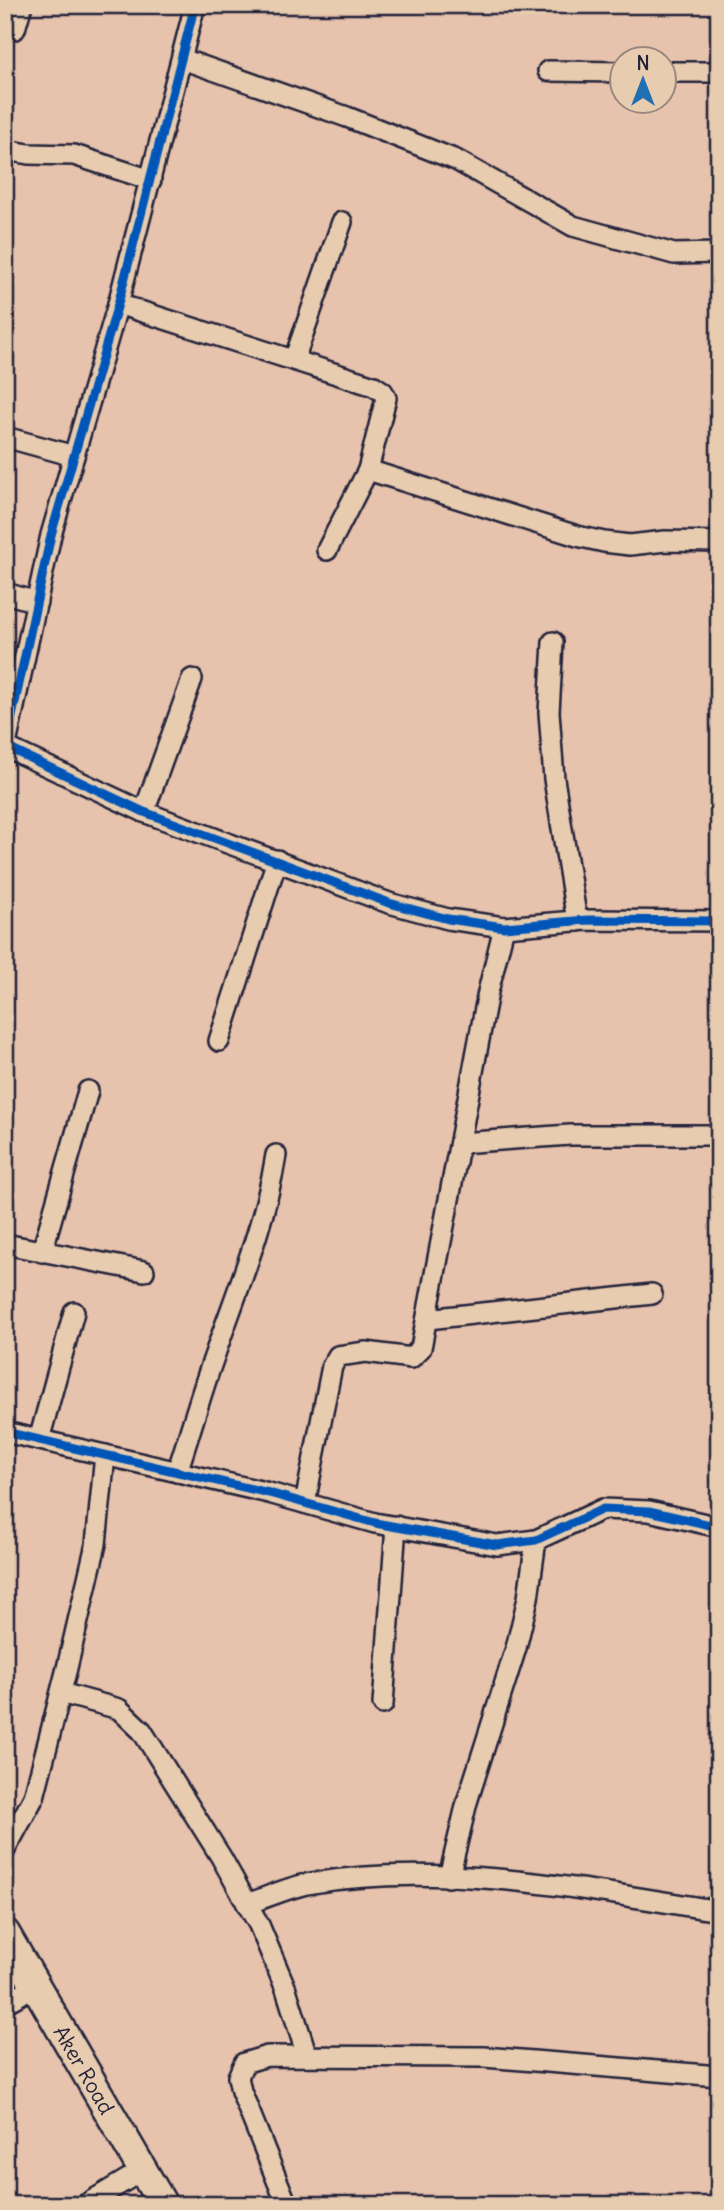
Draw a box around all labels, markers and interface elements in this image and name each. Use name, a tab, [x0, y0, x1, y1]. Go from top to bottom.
north arrow	[608, 46, 678, 116]
text: N	[636, 51, 650, 75]
street label: Aker Road	[48, 2020, 121, 2119]

